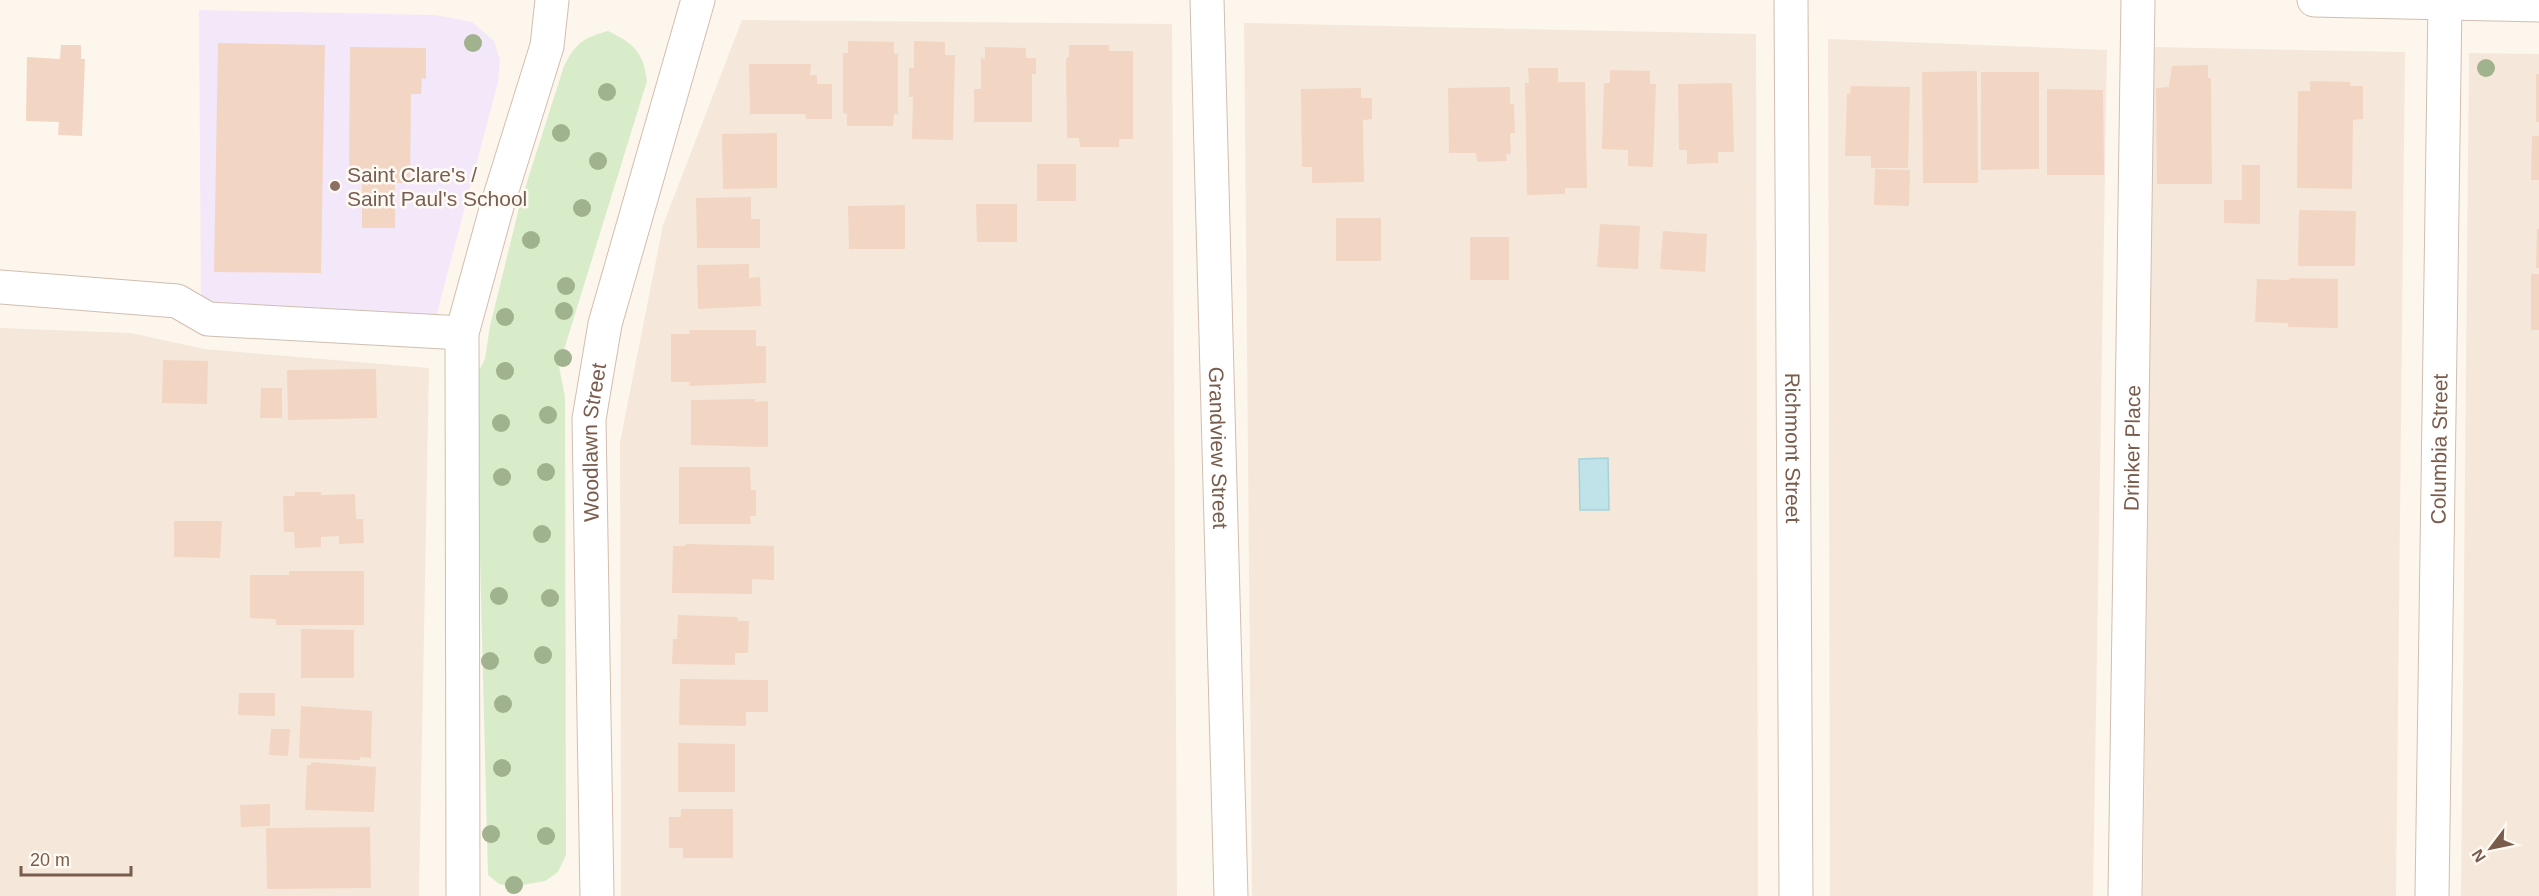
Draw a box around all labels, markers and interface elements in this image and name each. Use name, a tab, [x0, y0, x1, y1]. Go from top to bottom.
place label: Saint Clare's / Saint Paul's School	[347, 163, 527, 210]
marker: Saint Clare's / Saint Paul's School	[328, 179, 342, 193]
street label: Woodlawn Street	[577, 361, 610, 522]
street label: Grandview Street	[1205, 366, 1233, 529]
street label: Richmont Street	[1782, 373, 1805, 524]
street label: Columbia Street	[2426, 373, 2451, 525]
street label: Drinker Place	[2119, 385, 2144, 511]
north arrow	[2461, 818, 2521, 878]
scale bar	[21, 839, 130, 877]
text: N	[2468, 846, 2489, 865]
text: 20 m	[30, 850, 70, 870]

